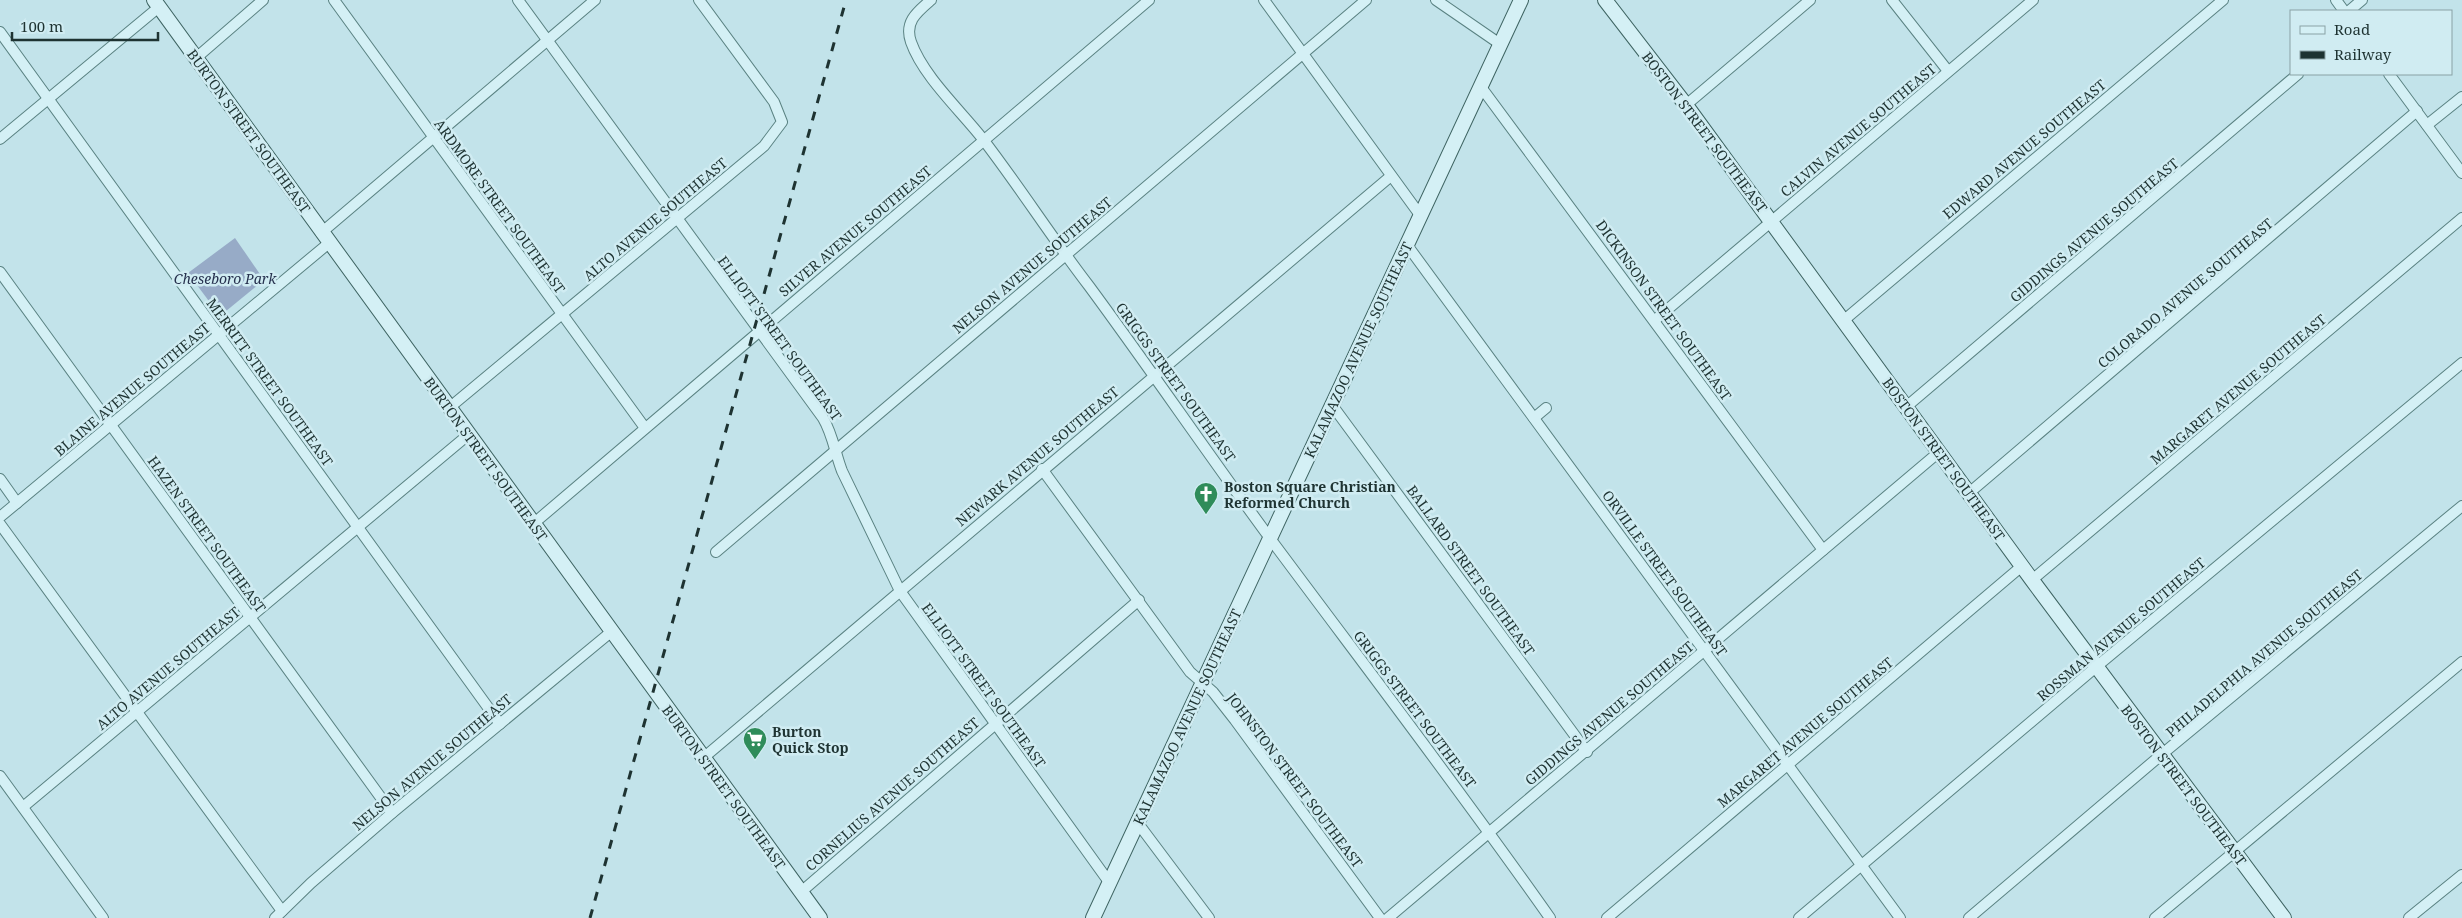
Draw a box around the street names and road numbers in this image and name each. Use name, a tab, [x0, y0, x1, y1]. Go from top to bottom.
street label: BURTON STREET SOUTHEAST	[183, 45, 315, 217]
street label: BOSTON STREET SOUTHEAST	[1638, 48, 1772, 217]
street label: CALVIN AVENUE SOUTHEAST	[1776, 59, 1940, 201]
street label: EDWARD AVENUE SOUTHEAST	[1938, 75, 2110, 223]
street label: ARDMORE STREET SOUTHEAST	[430, 115, 570, 297]
street label: ALTO AVENUE SOUTHEAST	[579, 153, 731, 285]
street label: GIDDINGS AVENUE SOUTHEAST	[2006, 153, 2183, 306]
street label: SILVER AVENUE SOUTHEAST	[775, 161, 936, 301]
street label: NELSON AVENUE SOUTHEAST	[948, 192, 1116, 337]
street label: COLORADO AVENUE SOUTHEAST	[2093, 214, 2277, 372]
street label: DICKINSON STREET SOUTHEAST	[1592, 216, 1736, 404]
street label: KALAMAZOO AVENUE SOUTHEAST	[1299, 239, 1417, 461]
street label: ELLIOTT STREET SOUTHEAST	[714, 252, 846, 425]
street label: MERRITT STREET SOUTHEAST	[203, 294, 338, 470]
street label: GRIGGS STREET SOUTHEAST	[1112, 299, 1241, 466]
street label: MARGARET AVENUE SOUTHEAST	[2146, 309, 2330, 468]
street label: BLAINE AVENUE SOUTHEAST	[50, 318, 214, 460]
street label: BURTON STREET SOUTHEAST	[420, 373, 552, 545]
street label: BOSTON STREET SOUTHEAST	[1878, 374, 2010, 545]
street label: NEWARK AVENUE SOUTHEAST	[951, 382, 1123, 530]
street label: HAZEN STREET SOUTHEAST	[144, 452, 271, 616]
street label: BALLARD STREET SOUTHEAST	[1403, 481, 1539, 659]
street label: ORVILLE STREET SOUTHEAST	[1598, 486, 1732, 660]
street label: ROSSMAN AVENUE SOUTHEAST	[2033, 553, 2209, 705]
street label: PHILADELPHIA AVENUE SOUTHEAST	[2162, 565, 2367, 741]
street label: ELLIOTT STREET SOUTHEAST	[918, 599, 1050, 772]
street label: ALTO AVENUE SOUTHEAST	[92, 602, 244, 734]
street label: KALAMAZOO AVENUE SOUTHEAST	[1128, 606, 1246, 828]
street label: GRIGGS STREET SOUTHEAST	[1349, 626, 1481, 792]
street label: GIDDINGS AVENUE SOUTHEAST	[1521, 636, 1698, 789]
street label: MARGARET AVENUE SOUTHEAST	[1713, 652, 1897, 811]
street label: JOHNSTON STREET SOUTHEAST	[1222, 688, 1367, 872]
street label: NELSON AVENUE SOUTHEAST	[348, 689, 516, 834]
street label: BURTON STREET SOUTHEAST	[658, 701, 790, 873]
street label: BOSTON STREET SOUTHEAST	[2117, 701, 2251, 870]
street label: CORNELIUS AVENUE SOUTHEAST	[801, 713, 983, 875]

